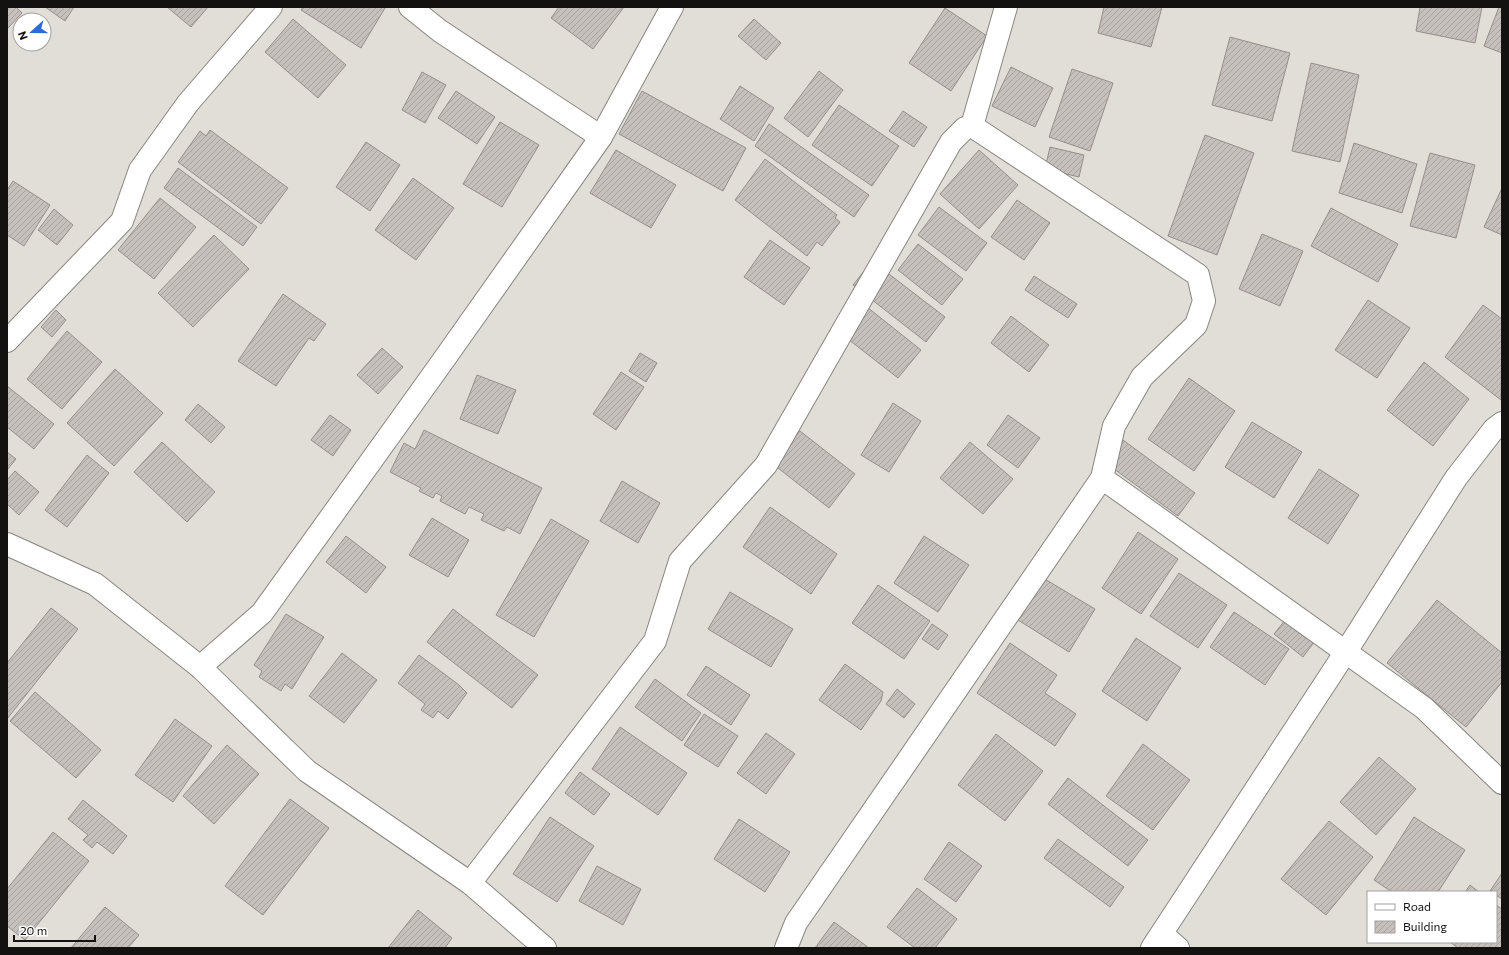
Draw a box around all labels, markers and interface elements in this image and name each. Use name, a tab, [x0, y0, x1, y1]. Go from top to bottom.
north arrow	[12, 12, 52, 52]
text: N	[15, 30, 30, 42]
legend	[1367, 891, 1497, 943]
text: Road	[1403, 899, 1431, 913]
scale bar	[14, 917, 95, 943]
text: Building	[1403, 919, 1447, 933]
text: 20 m	[20, 923, 47, 937]

